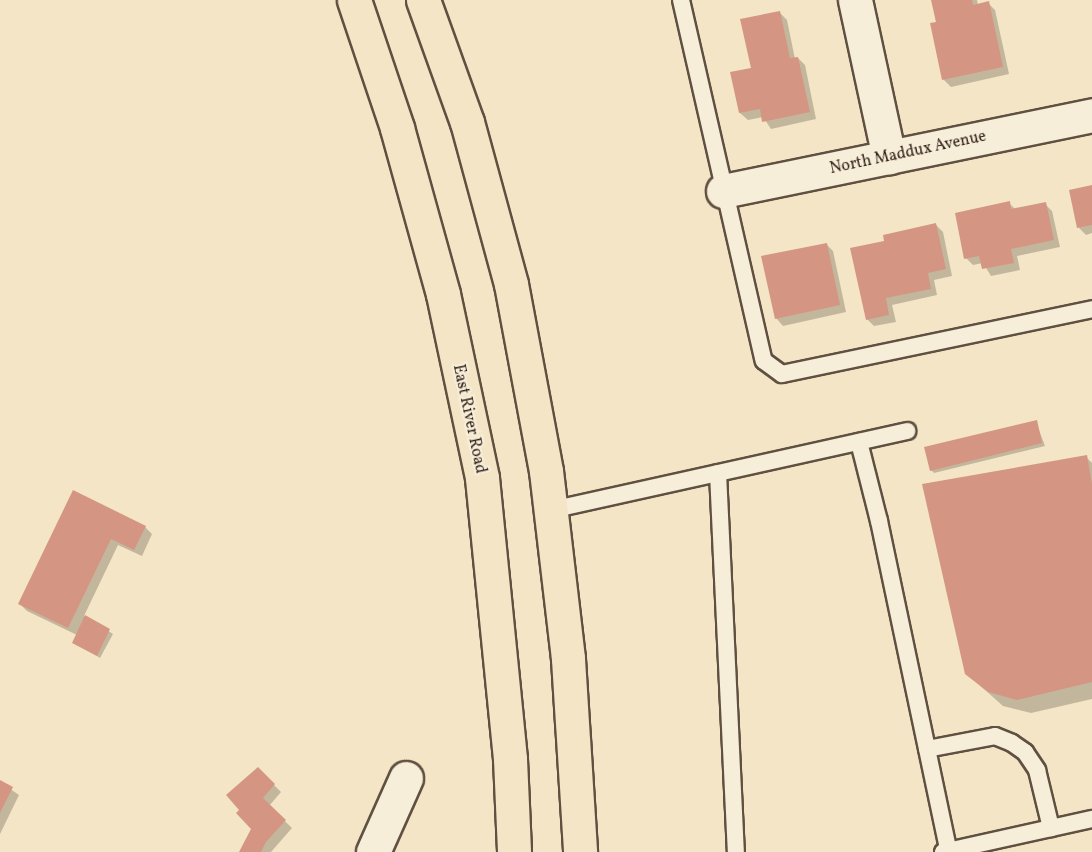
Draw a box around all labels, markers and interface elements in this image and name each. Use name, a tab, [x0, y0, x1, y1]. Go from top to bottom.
street label: North Maddux Avenue	[828, 127, 988, 179]
street label: East River Road	[448, 363, 490, 475]

